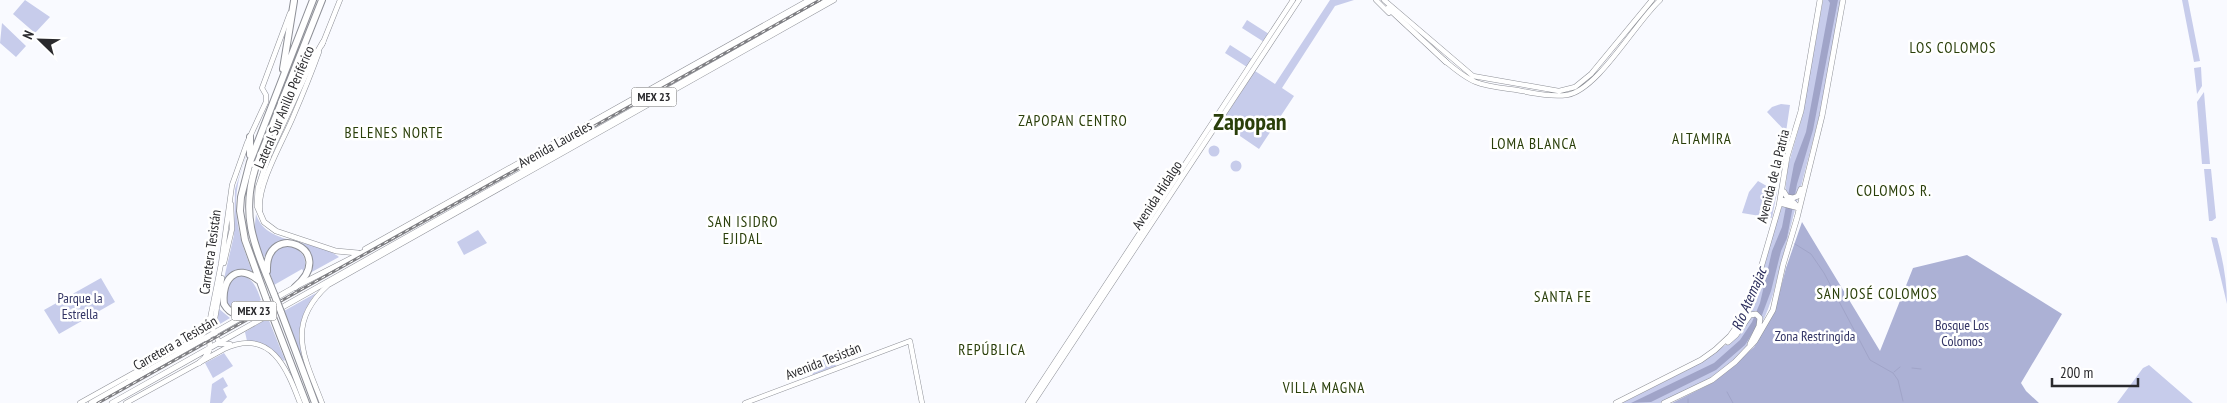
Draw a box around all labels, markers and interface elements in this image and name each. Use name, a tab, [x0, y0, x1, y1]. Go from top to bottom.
north arrow	[15, 15, 65, 65]
text: N	[18, 28, 38, 42]
district label: LOS COLOMOS	[1910, 38, 1996, 57]
street label: Lateral Sur Anillo Periférico	[250, 43, 318, 171]
road number: MEX 23	[632, 88, 676, 106]
district label: Zapopan	[1213, 106, 1287, 137]
district label: ZAPOPAN CENTRO	[1018, 111, 1128, 130]
street label: Avenida Laureles	[515, 116, 595, 172]
district label: BELENES NORTE	[344, 123, 444, 142]
street label: Avenida de la Patria	[1753, 127, 1793, 225]
district label: ALTAMIRA	[1672, 129, 1732, 148]
district label: LOMA BLANCA	[1491, 134, 1577, 153]
street label: Avenida Hidalgo	[1128, 157, 1186, 233]
district label: COLOMOS R.	[1856, 181, 1932, 200]
street label: Carretera Tesistán	[195, 208, 225, 296]
district label: SAN ISIDRO EJIDAL	[707, 212, 779, 248]
water label: Río Atemajac	[1727, 263, 1771, 333]
district label: SAN JOSÉ COLOMOS	[1816, 284, 1938, 303]
district label: SANTA FE	[1534, 287, 1592, 306]
park label: Parque la Estrella	[57, 289, 103, 323]
road number: MEX 23	[232, 302, 276, 321]
street label: Carretera a Tesistán	[130, 312, 220, 374]
park label: Bosque Los Colomos	[1935, 316, 1989, 350]
park label: Zona Restringida	[1775, 327, 1855, 345]
street label: Avenida Tesistán	[783, 338, 863, 384]
district label: REPÚBLICA	[958, 340, 1026, 359]
scale bar	[2052, 356, 2138, 388]
text: 200 m	[2060, 363, 2093, 382]
district label: VILLA MAGNA	[1282, 378, 1365, 397]

